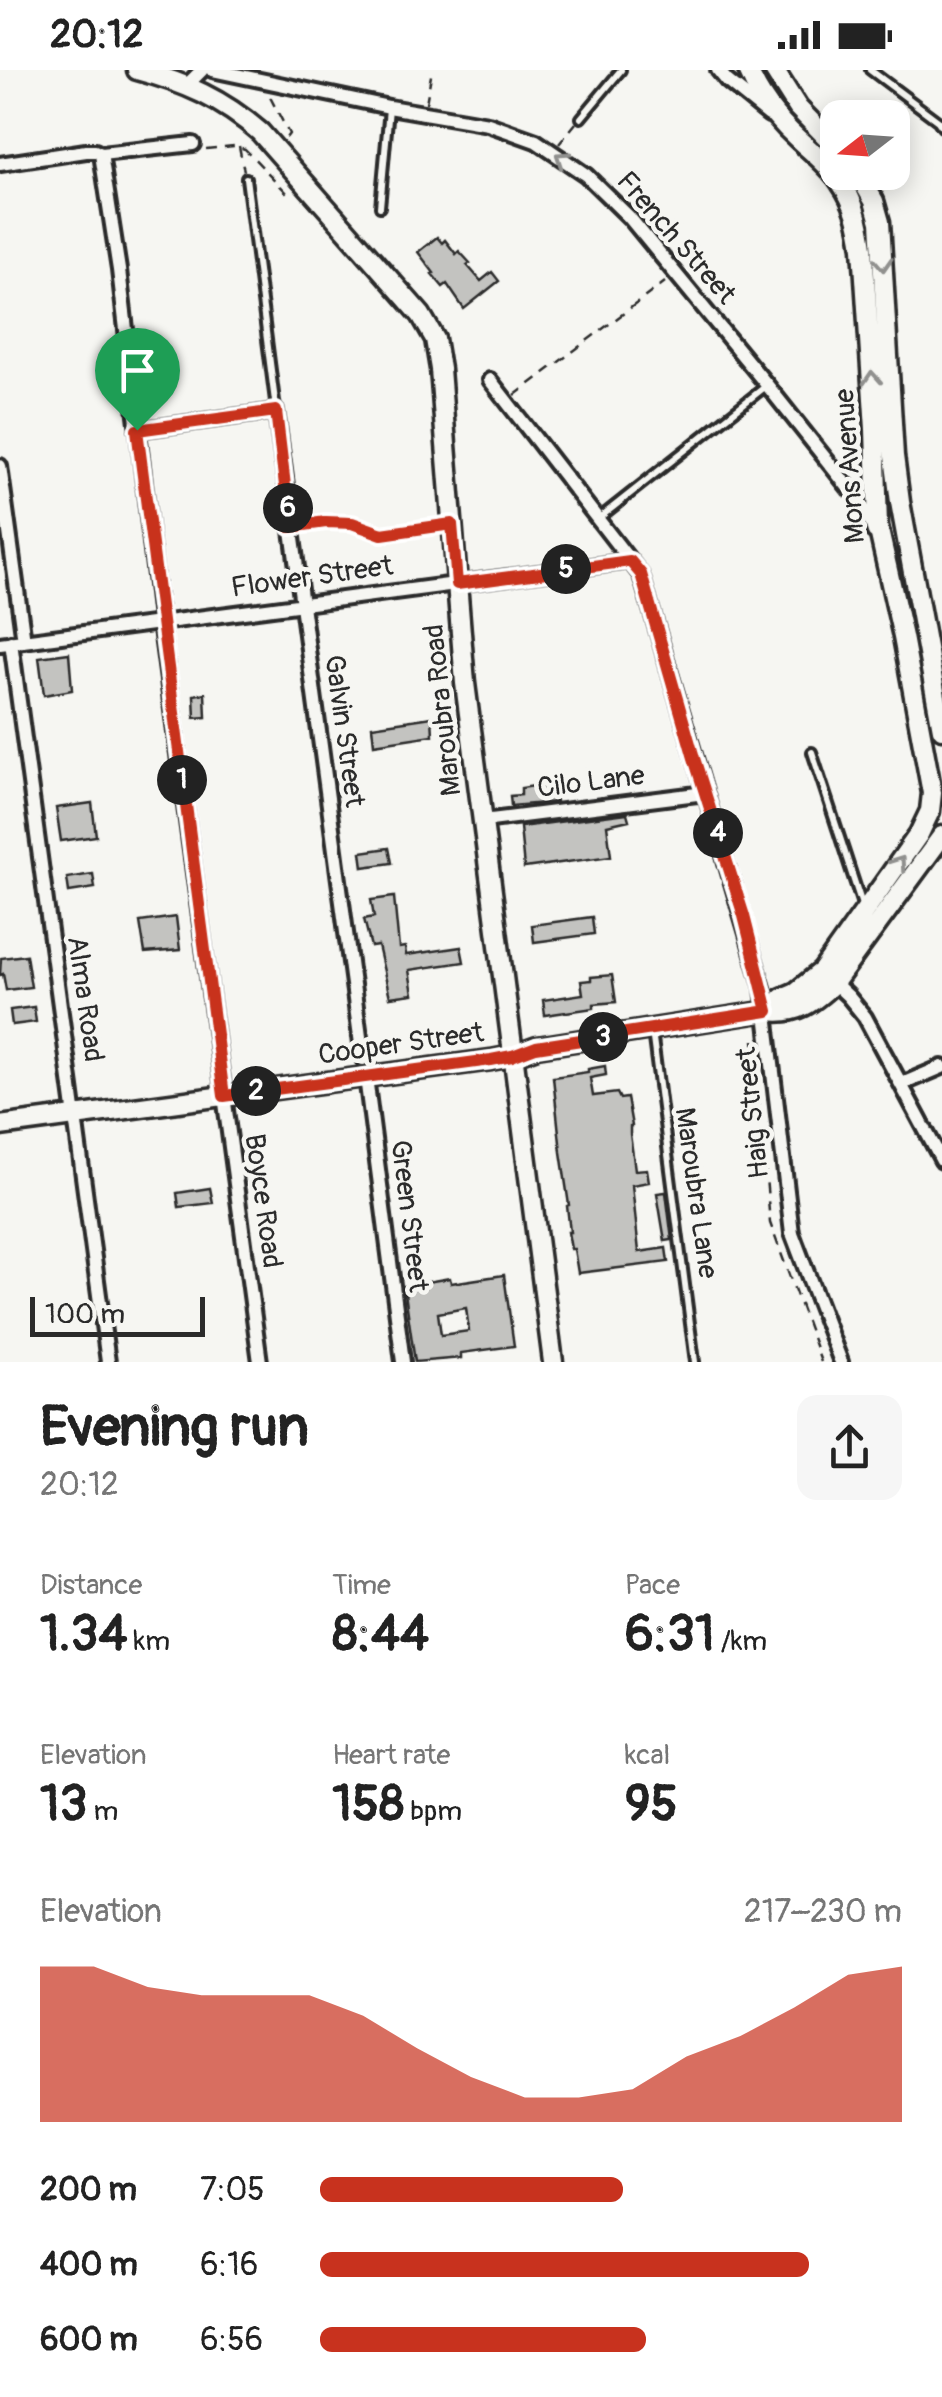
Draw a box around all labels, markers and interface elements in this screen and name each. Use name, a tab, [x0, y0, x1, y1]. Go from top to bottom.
text: 20:12	[50, 11, 143, 59]
north arrow	[820, 100, 910, 190]
map controls	[820, 100, 910, 190]
one-way arrow	[554, 152, 573, 170]
street label: French Street	[609, 164, 744, 312]
one-way arrow	[872, 257, 893, 273]
pin	[95, 328, 180, 431]
icon: arrive	[110, 343, 165, 398]
one-way arrow	[861, 370, 883, 386]
street label: Mons Avenue	[827, 387, 873, 544]
pin: 6	[263, 483, 313, 533]
text: 6	[280, 490, 296, 525]
pin: 5	[541, 544, 591, 594]
street label: Flower Street	[229, 548, 396, 606]
text: 5	[558, 551, 574, 586]
street label: Maroubra Road	[417, 622, 469, 798]
street label: Galvin Street	[316, 653, 372, 810]
pin: 1	[157, 755, 207, 805]
street label: Cilo Lane	[535, 758, 647, 806]
text: 1	[177, 762, 187, 797]
pin: 4	[693, 808, 743, 858]
text: 4	[710, 815, 726, 850]
one-way arrow	[887, 856, 904, 874]
street label: Alma Road	[59, 934, 111, 1064]
pin: 3	[578, 1012, 628, 1062]
street label: Cooper Street	[316, 1015, 487, 1073]
text: 3	[595, 1019, 611, 1054]
street label: Haig Street	[729, 1045, 777, 1180]
pin: 2	[231, 1066, 281, 1116]
text: 2	[248, 1073, 264, 1108]
street label: Maroubra Lane	[667, 1105, 725, 1281]
street label: Boyce Road	[236, 1132, 290, 1270]
street label: Green Street	[382, 1138, 436, 1295]
scale bar	[30, 1292, 205, 1336]
text: 100 m	[45, 1297, 125, 1332]
text: Evening run	[40, 1393, 309, 1462]
button: share	[797, 1395, 902, 1500]
text: 20:12	[40, 1465, 119, 1505]
text: Distance	[40, 1568, 142, 1603]
text: Time	[332, 1568, 391, 1603]
text: Pace	[625, 1568, 680, 1603]
text: 1.34	[40, 1603, 127, 1666]
text: 8:44	[332, 1603, 429, 1666]
text: 6:31	[625, 1603, 715, 1666]
text: km	[127, 1624, 170, 1659]
text: /km	[715, 1624, 767, 1659]
text: Elevation	[40, 1738, 147, 1773]
text: Heart rate	[332, 1738, 450, 1773]
text: kcal	[625, 1738, 670, 1773]
text: 13	[40, 1773, 87, 1836]
text: 158	[332, 1773, 404, 1836]
text: 95	[625, 1773, 678, 1836]
text: m	[87, 1794, 118, 1829]
text: bpm	[404, 1794, 462, 1829]
text: Elevation	[40, 1892, 162, 1932]
text: 217–230 m	[744, 1892, 902, 1932]
text: 200 m	[40, 2170, 137, 2210]
text: 7:05	[200, 2170, 265, 2210]
text: 400 m	[40, 2245, 138, 2285]
text: 6:16	[200, 2245, 258, 2285]
text: 600 m	[40, 2320, 138, 2360]
text: 6:56	[200, 2320, 263, 2360]

